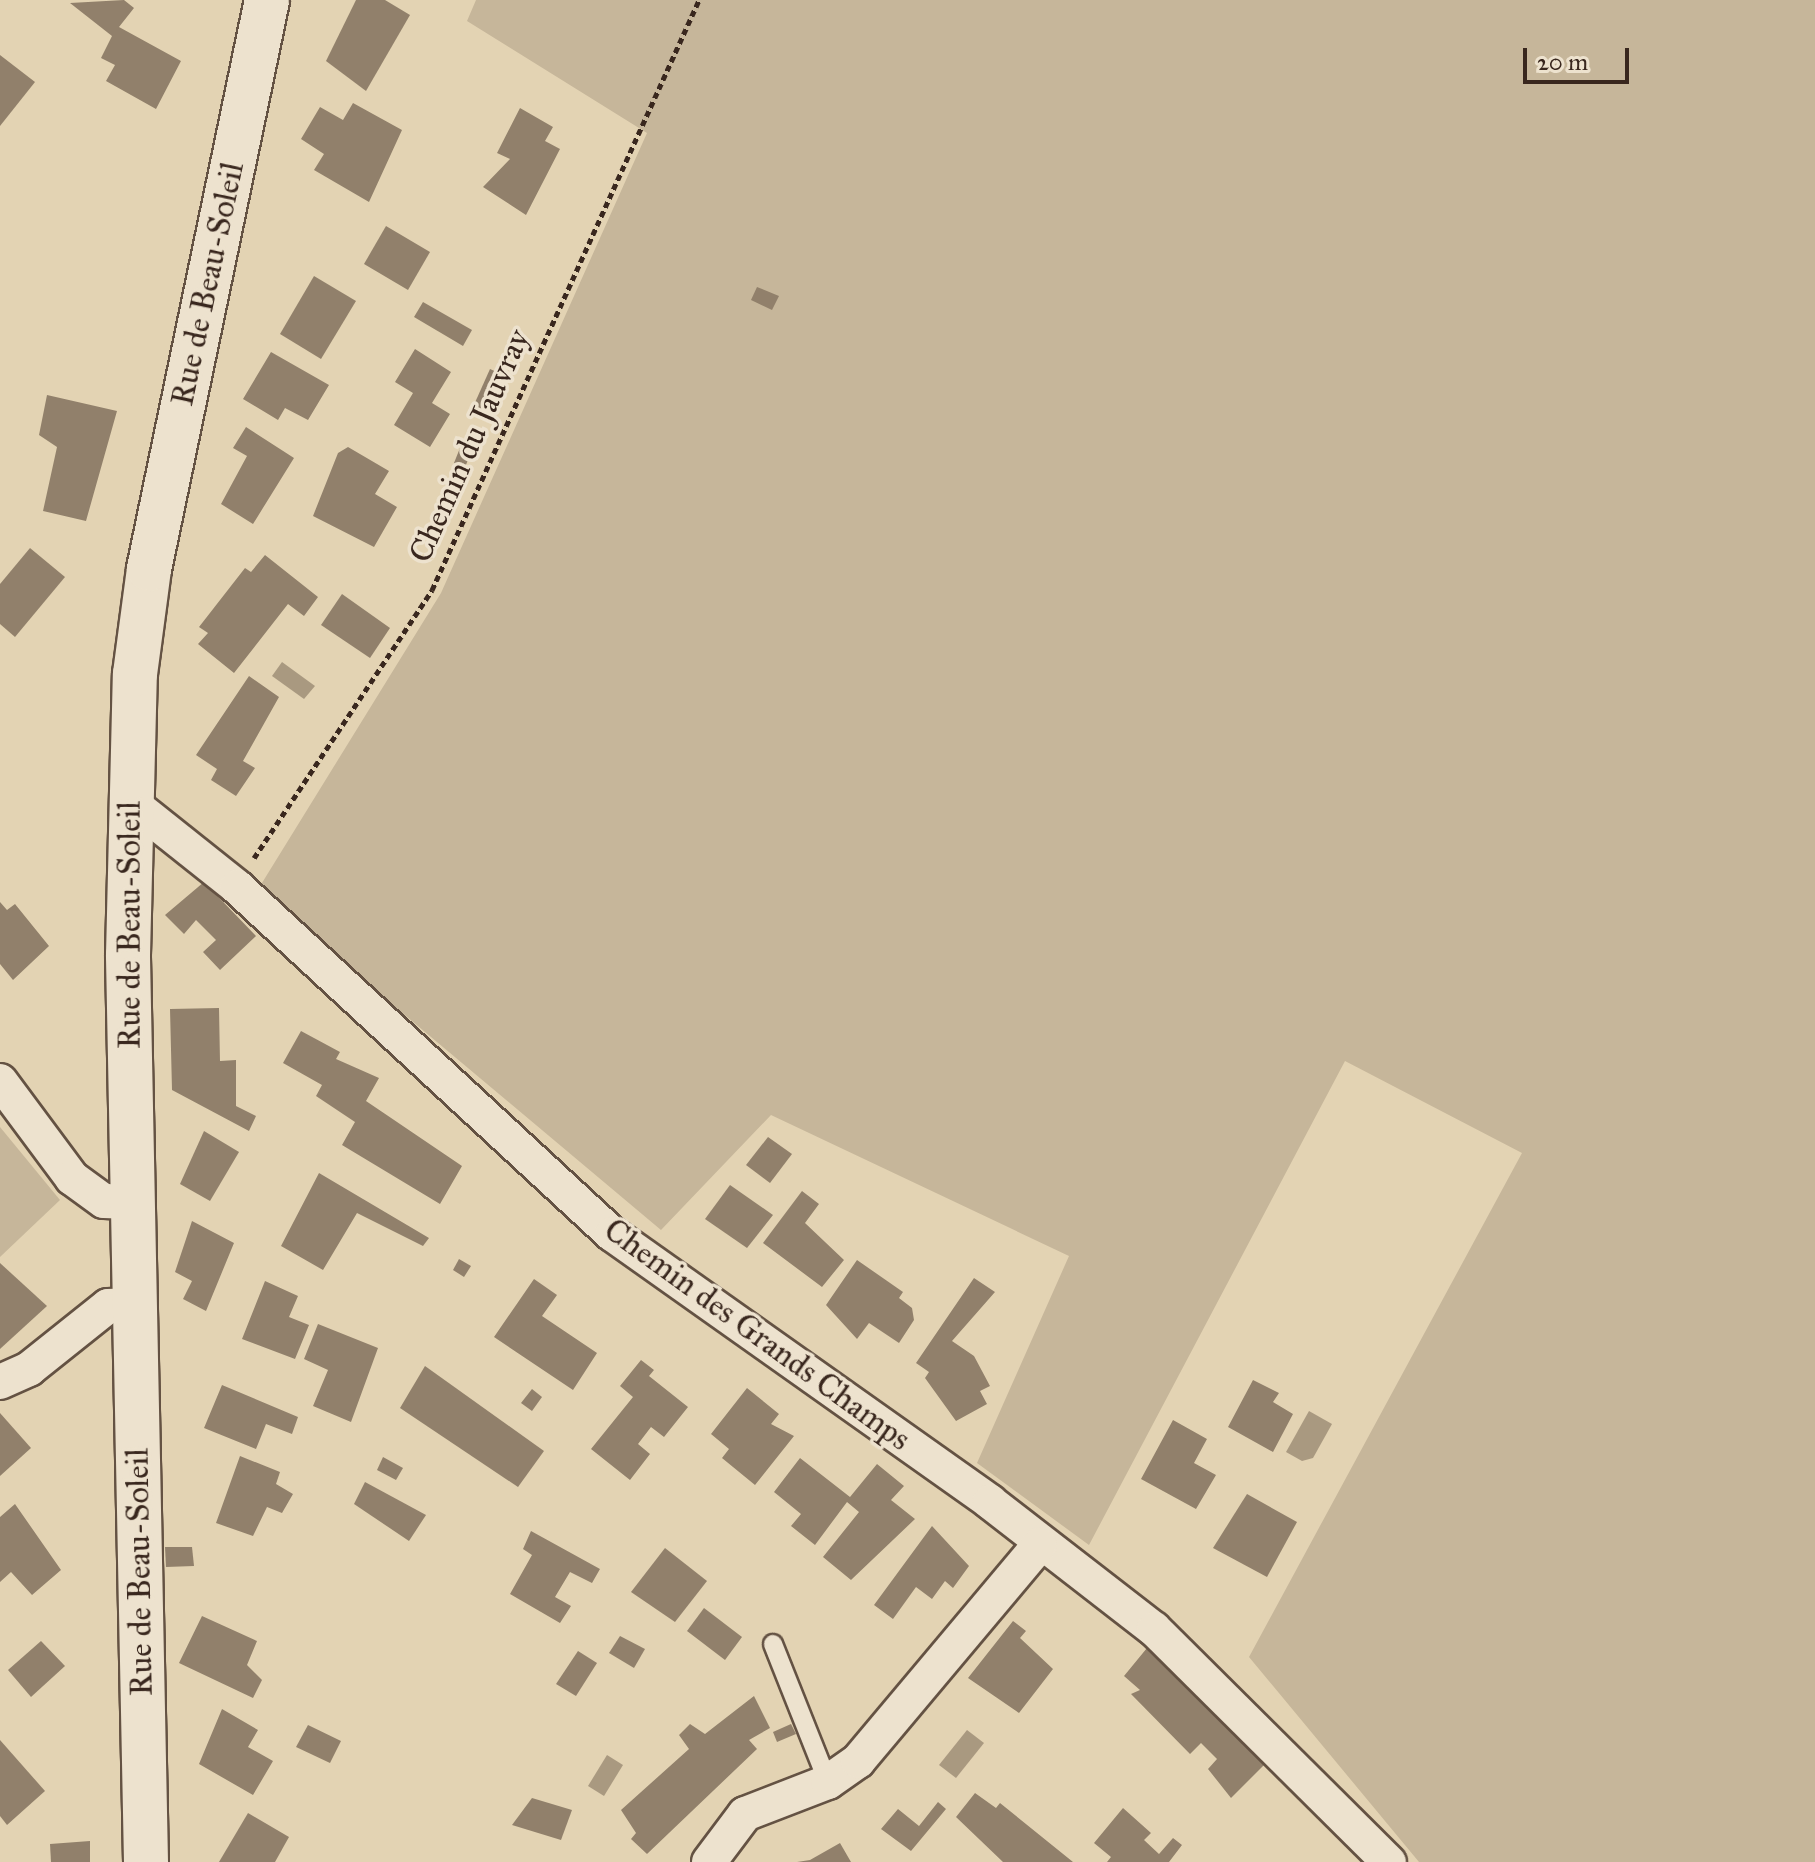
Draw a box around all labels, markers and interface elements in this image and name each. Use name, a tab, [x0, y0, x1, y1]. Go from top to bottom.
scale bar	[1527, 32, 1633, 82]
text: 20 m	[1537, 47, 1588, 77]
street label: Rue de Beau-Soleil	[163, 159, 253, 409]
street label: Chemin du Jauvray	[401, 324, 539, 568]
street label: Rue de Beau-Soleil	[111, 801, 149, 1049]
street label: Chemin des Grands Champs	[596, 1211, 918, 1459]
street label: Rue de Beau-Soleil	[119, 1448, 161, 1696]

